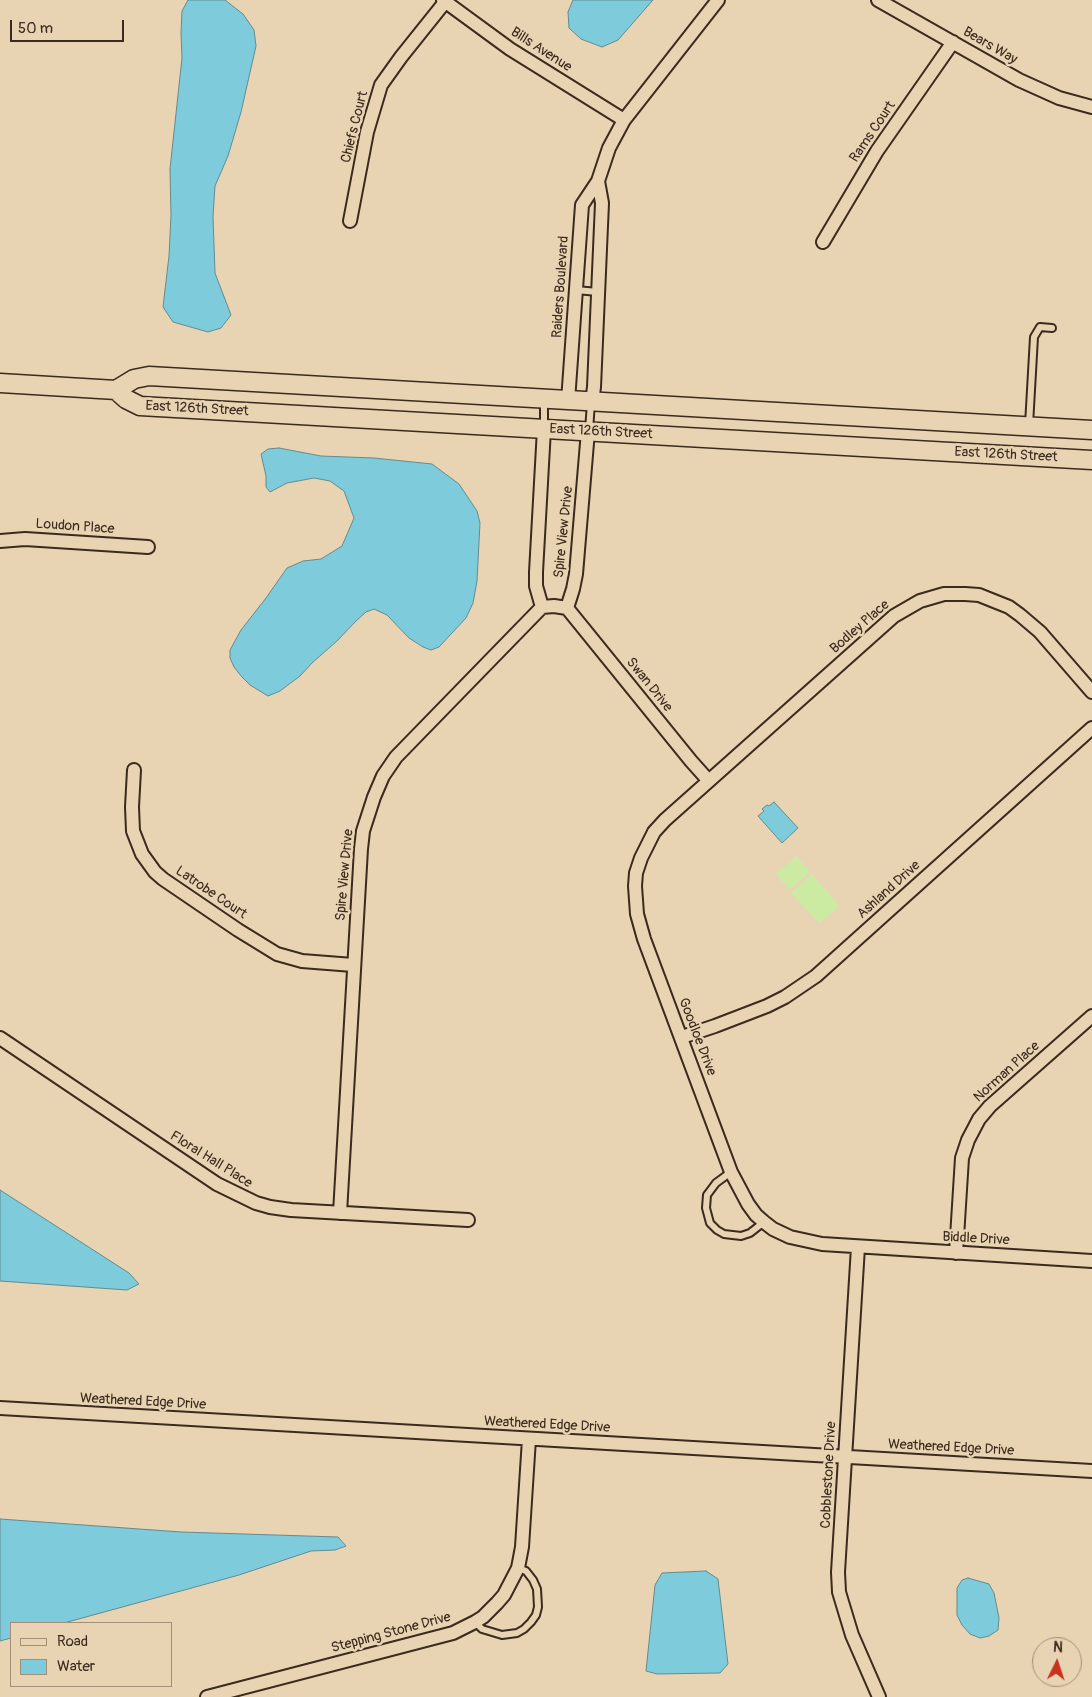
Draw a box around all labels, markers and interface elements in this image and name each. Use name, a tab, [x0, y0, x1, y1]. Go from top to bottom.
scale bar	[12, 10, 126, 42]
text: 50 m	[18, 19, 53, 38]
street label: Bills Avenue	[507, 24, 575, 76]
street label: Bears Way	[960, 24, 1020, 68]
street label: Chiefs Court	[338, 89, 372, 165]
street label: Rams Court	[846, 98, 900, 166]
street label: Raiders Boulevard	[549, 235, 573, 339]
street label: East 126th Street	[145, 398, 249, 420]
street label: East 126th Street	[549, 421, 653, 443]
street label: East 126th Street	[954, 444, 1058, 466]
street label: Spire View Drive	[551, 485, 577, 579]
street label: Loudon Place	[35, 516, 115, 538]
street label: Bodley Place	[827, 597, 893, 657]
street label: Swan Drive	[622, 655, 676, 715]
street label: Spire View Drive	[333, 828, 357, 922]
street label: Ashland Drive	[854, 857, 924, 923]
street label: Latrobe Court	[172, 863, 250, 923]
street label: Goodloe Drive	[674, 996, 720, 1078]
street label: Norman Place	[971, 1038, 1043, 1106]
street label: Floral Hall Place	[167, 1128, 255, 1192]
street label: Biddle Drive	[942, 1229, 1010, 1249]
street label: Weathered Edge Drive	[79, 1390, 207, 1414]
street label: Weathered Edge Drive	[483, 1413, 611, 1437]
street label: Cobblestone Drive	[818, 1421, 840, 1529]
street label: Weathered Edge Drive	[887, 1436, 1015, 1460]
street label: Stepping Stone Drive	[329, 1609, 453, 1657]
legend	[10, 1622, 172, 1687]
text: Road	[57, 1632, 88, 1651]
north arrow	[1032, 1637, 1082, 1687]
text: N	[1053, 1639, 1063, 1656]
text: Water	[57, 1657, 95, 1676]

